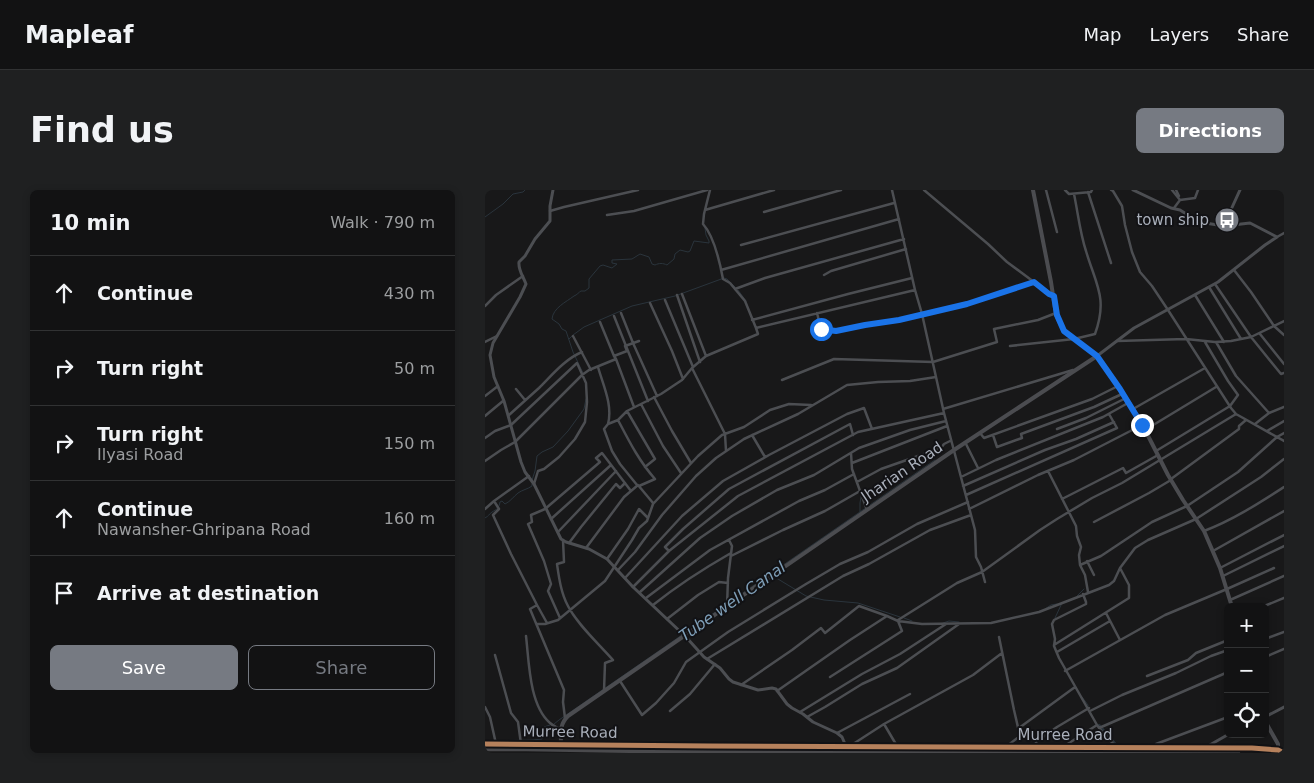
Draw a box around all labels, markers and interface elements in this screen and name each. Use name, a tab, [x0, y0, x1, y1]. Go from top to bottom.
text: Mapleaf	[25, 21, 133, 49]
text: Map	[1083, 24, 1121, 45]
text: Layers	[1149, 24, 1209, 45]
text: Share	[1237, 24, 1289, 45]
button: Directions	[1136, 108, 1284, 153]
text: Find us	[30, 110, 174, 150]
bus stop icon: town ship	[1214, 207, 1240, 233]
text: 10 min	[50, 211, 131, 235]
place label: town ship	[1136, 211, 1209, 229]
text: Walk · 790 m	[330, 213, 435, 232]
icon: ahead	[50, 279, 78, 307]
text: Continue	[97, 282, 193, 304]
text: 430 m	[384, 284, 435, 303]
route start	[810, 318, 833, 341]
icon: right	[50, 354, 78, 382]
text: Turn right	[97, 357, 203, 379]
text: 50 m	[394, 359, 435, 378]
route end	[1131, 414, 1154, 437]
text: Turn right	[97, 423, 203, 445]
icon: right	[50, 429, 78, 457]
text: 150 m	[384, 434, 435, 453]
street label: Jharian Road	[857, 438, 946, 506]
text: Ilyasi Road	[97, 445, 183, 464]
text: Continue	[97, 498, 193, 520]
icon: ahead	[50, 504, 78, 532]
text: 160 m	[384, 509, 435, 528]
text: Nawansher-Ghripana Road	[97, 520, 311, 539]
water label: Tube well Canal	[675, 557, 790, 645]
icon: arrive	[50, 579, 78, 607]
text: Arrive at destination	[97, 582, 319, 604]
map controls	[1224, 603, 1269, 738]
button: +	[1224, 603, 1269, 648]
button: Save	[50, 645, 238, 690]
button: Share	[248, 645, 435, 690]
button: −	[1224, 648, 1269, 693]
button: locate	[1224, 693, 1269, 738]
street label: Murree Road	[522, 722, 618, 742]
street label: Murree Road	[1017, 726, 1113, 744]

